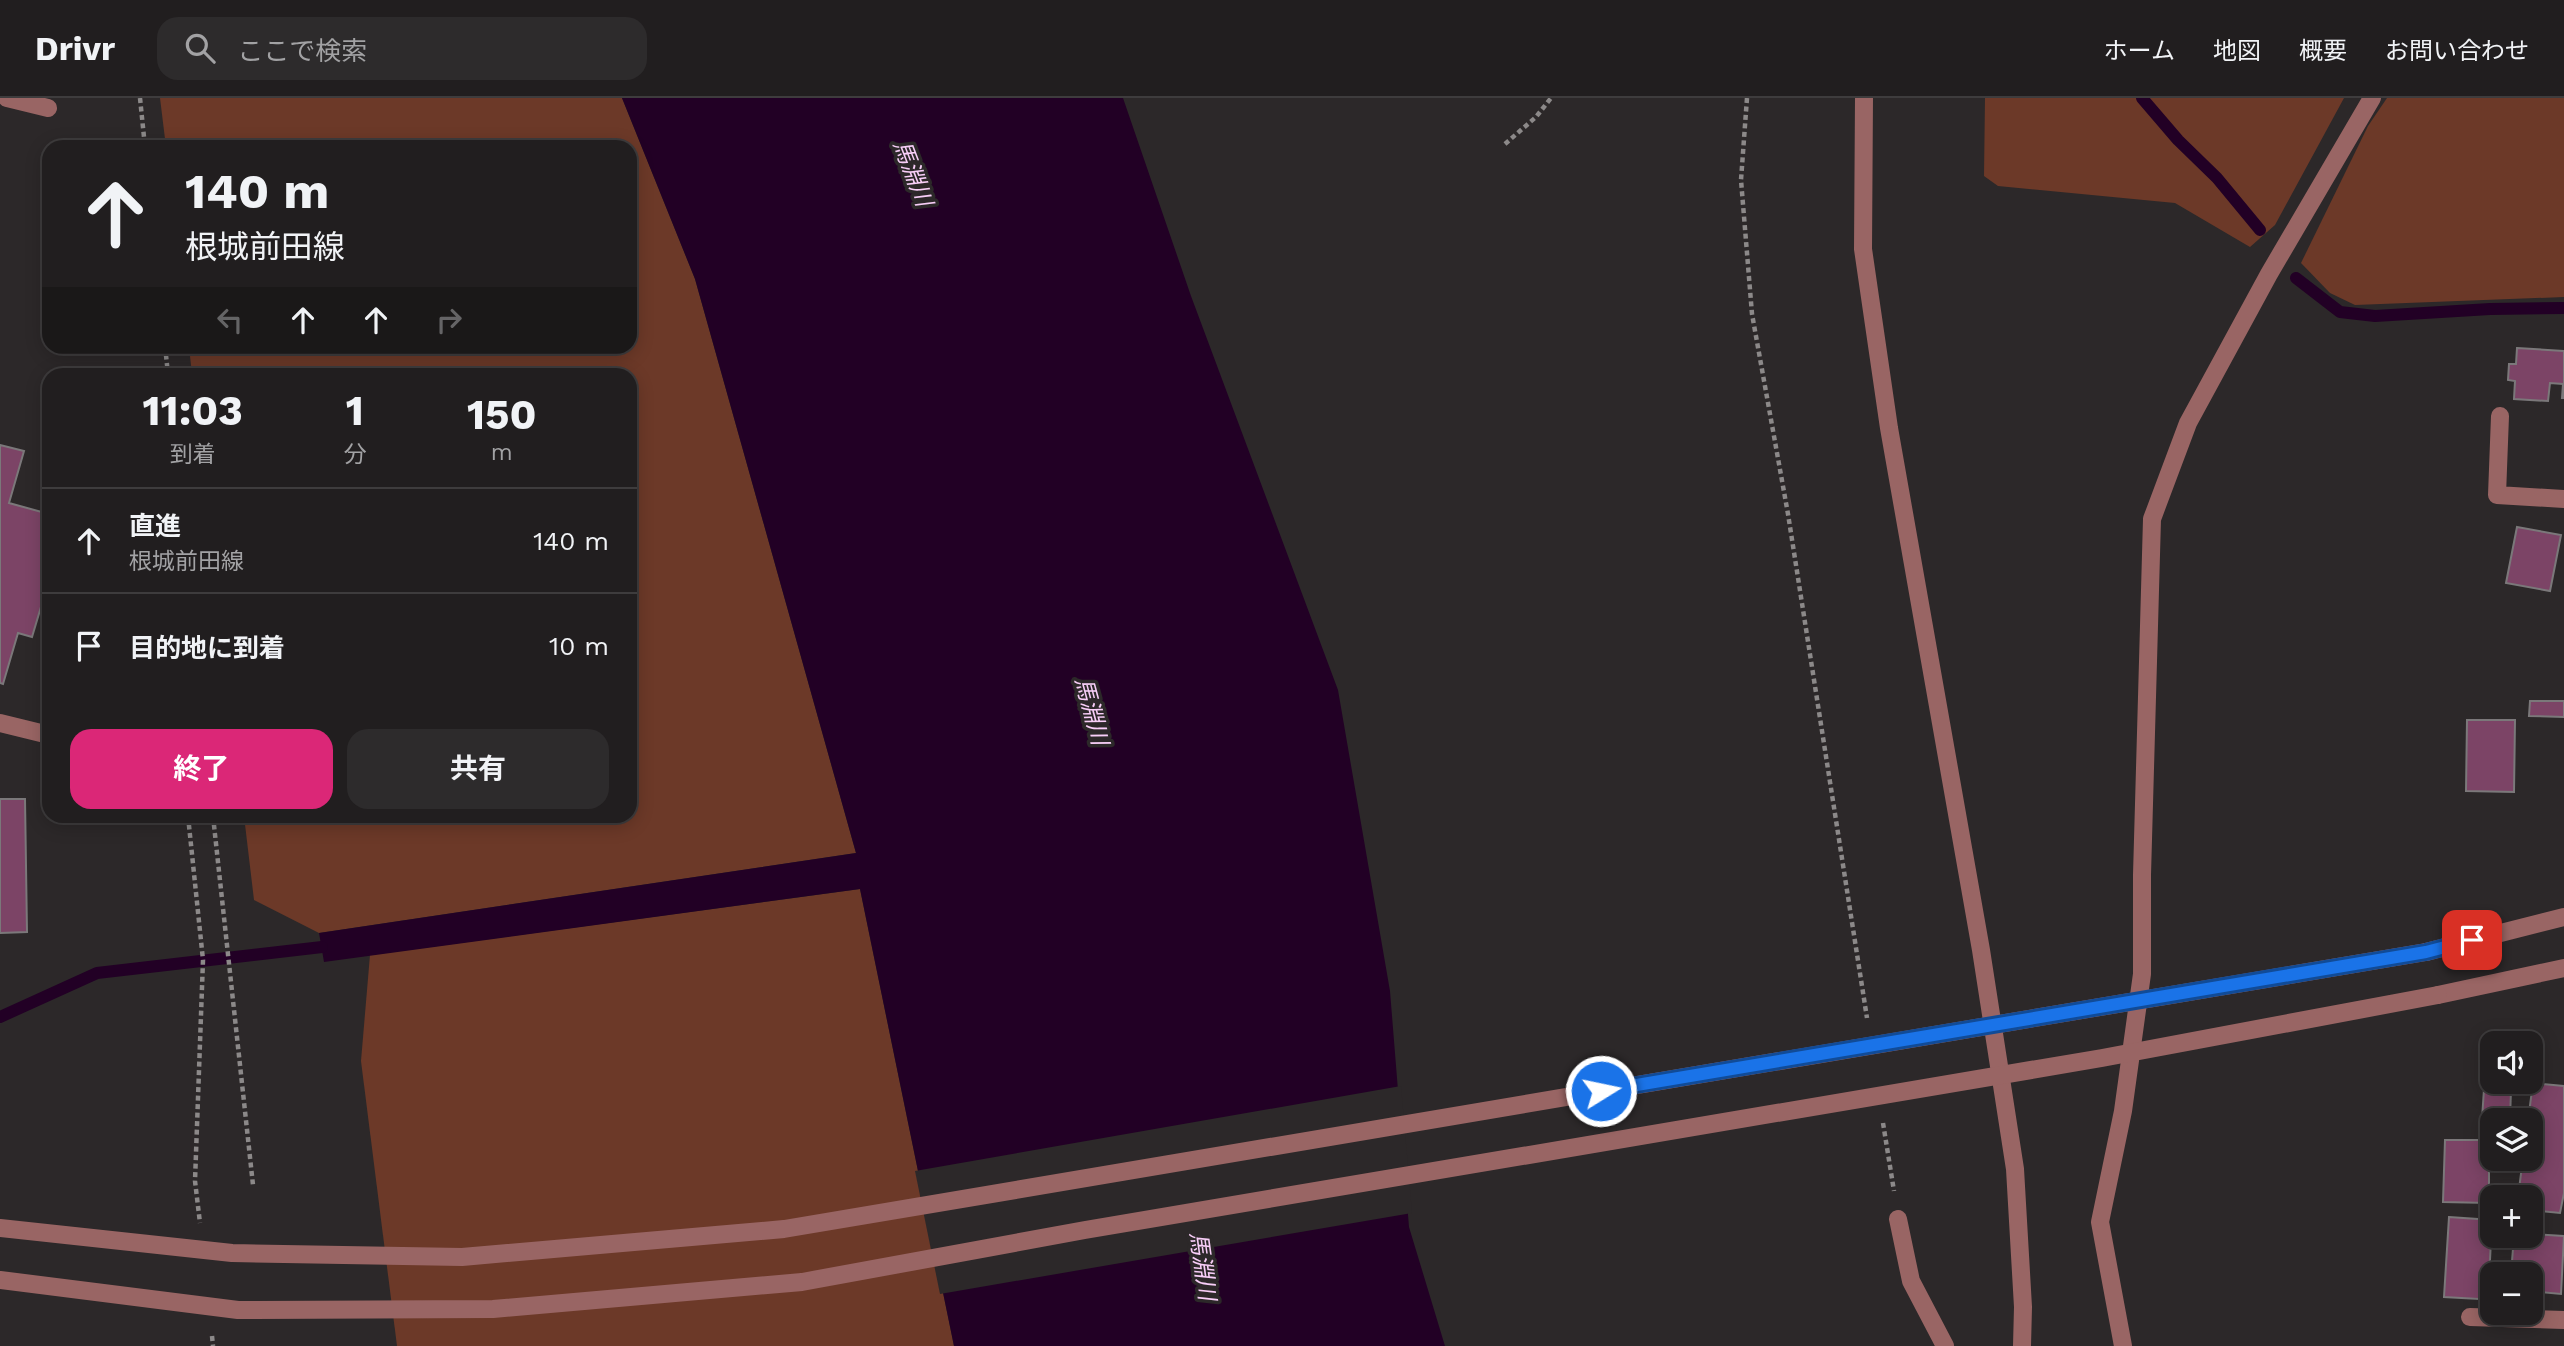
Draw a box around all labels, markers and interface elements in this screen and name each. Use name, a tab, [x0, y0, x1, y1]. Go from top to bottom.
search box	[157, 17, 647, 80]
text: Drivr	[35, 29, 115, 68]
icon: search	[181, 29, 219, 67]
text: ここで検索	[237, 36, 367, 66]
text: ホーム	[2104, 37, 2175, 65]
text: 地図	[2213, 37, 2261, 65]
text: 概要	[2299, 37, 2347, 65]
text: お問い合わせ	[2385, 37, 2529, 65]
water label: 馬淵川	[888, 136, 939, 213]
text: 140 m	[185, 162, 329, 220]
icon: ahead	[70, 168, 161, 259]
text: 根城前田線	[185, 228, 345, 266]
icon: left	[211, 301, 249, 339]
icon: ahead	[284, 301, 322, 339]
icon: ahead	[357, 301, 395, 339]
icon: right	[430, 301, 468, 339]
text: 11:03	[142, 386, 243, 435]
text: 1	[346, 386, 364, 435]
text: 150	[467, 390, 537, 439]
text: m	[491, 439, 513, 466]
text: 到着	[170, 441, 216, 468]
text: 分	[343, 441, 366, 468]
text: 直進	[129, 511, 181, 541]
icon: ahead	[70, 522, 108, 560]
text: 140 m	[533, 526, 609, 556]
text: 根城前田線	[129, 548, 244, 575]
icon: arrive	[70, 627, 108, 665]
text: 10 m	[549, 631, 609, 661]
text: 目的地に到着	[129, 633, 285, 663]
water label: 馬淵川	[1070, 674, 1114, 751]
button: 終了	[70, 729, 333, 809]
button: 共有	[347, 729, 609, 809]
pin	[2442, 910, 2502, 970]
icon: arrive	[2453, 921, 2491, 959]
map controls	[2480, 1031, 2543, 1325]
button: sound	[2480, 1031, 2543, 1094]
position arrow	[1564, 1054, 1638, 1128]
button: layers	[2480, 1108, 2543, 1171]
button: +	[2480, 1185, 2543, 1248]
water label: 馬淵川	[1184, 1230, 1221, 1305]
button: −	[2480, 1262, 2543, 1325]

